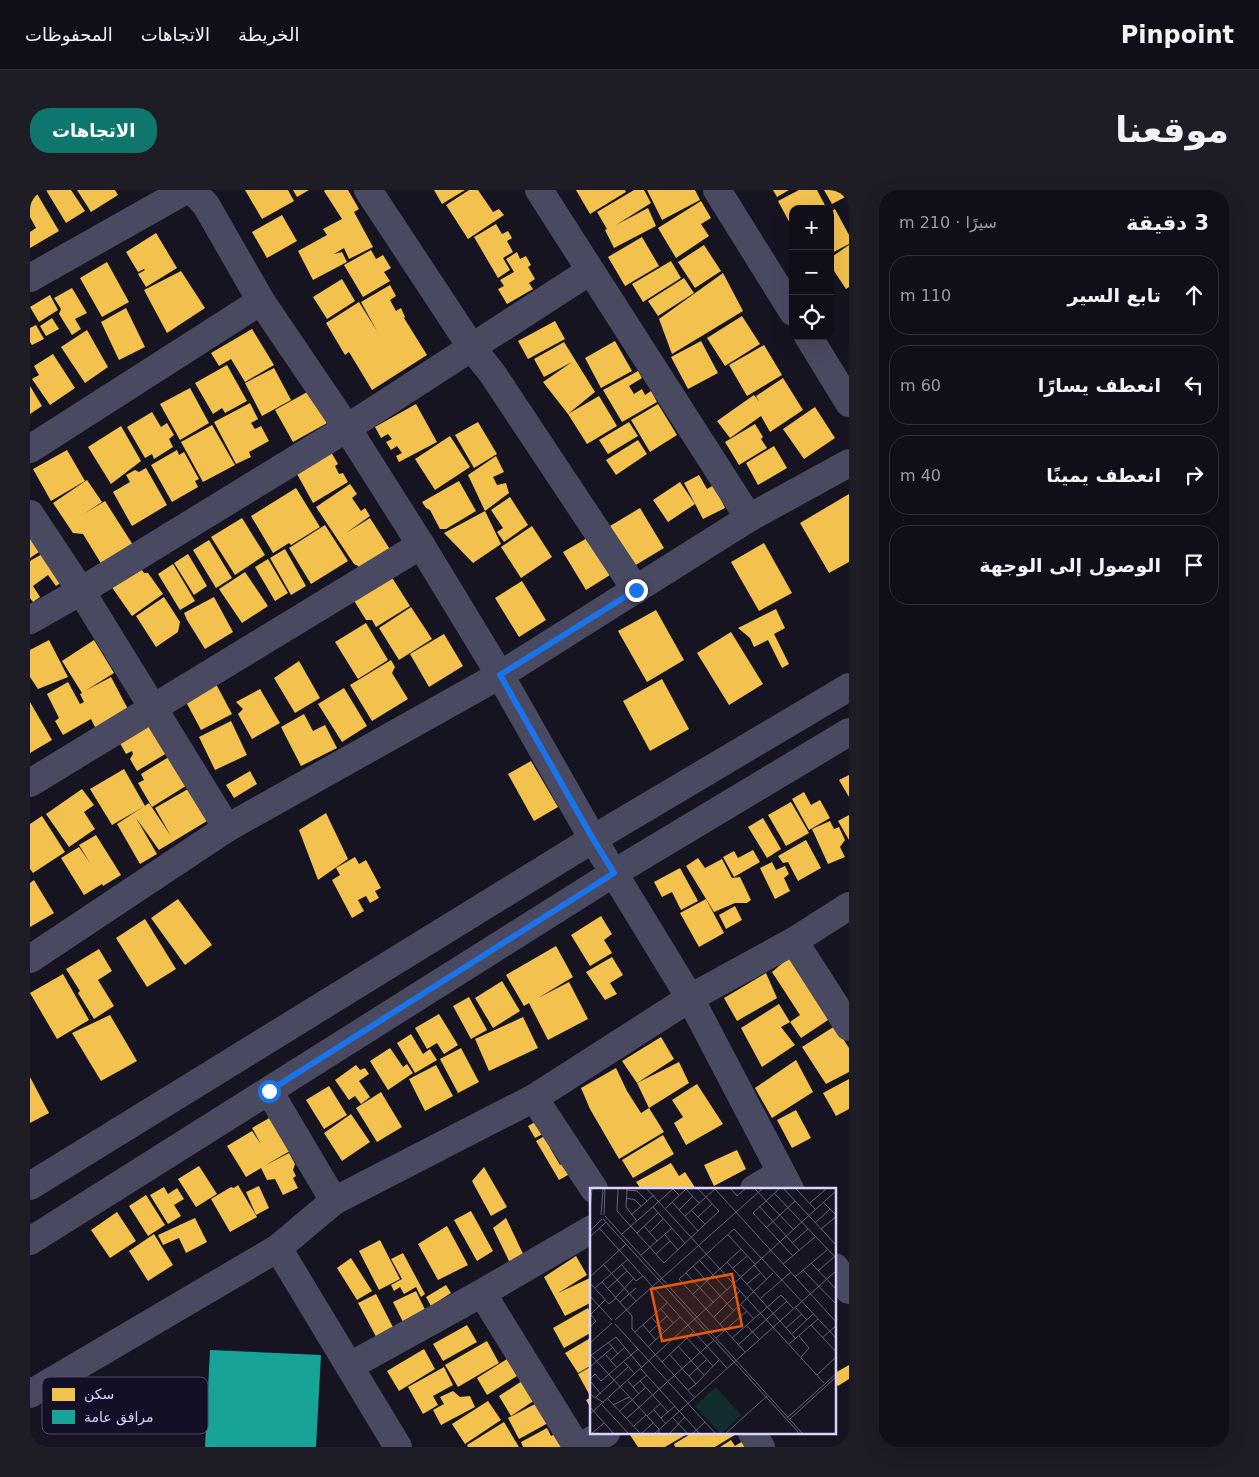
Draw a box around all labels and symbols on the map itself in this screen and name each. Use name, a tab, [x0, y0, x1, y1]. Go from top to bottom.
route end	[625, 579, 648, 602]
route start	[258, 1080, 281, 1103]
inset map	[590, 1188, 836, 1434]
legend	[42, 1377, 208, 1434]
text: سكن	[84, 1386, 114, 1403]
text: مرافق عامة	[84, 1409, 154, 1426]

